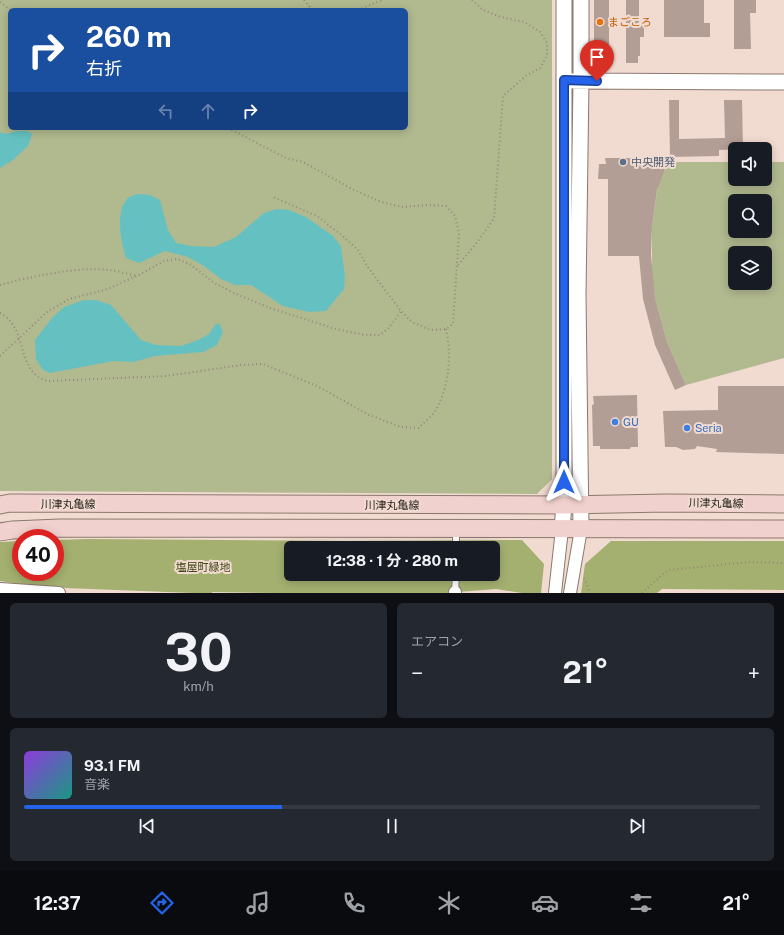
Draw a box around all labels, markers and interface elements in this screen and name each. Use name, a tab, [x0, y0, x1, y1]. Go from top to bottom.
place label: まごころ	[608, 16, 652, 28]
marker: まごころ	[595, 17, 605, 27]
text: 260 m	[86, 20, 172, 53]
icon: right	[20, 24, 72, 76]
pin	[580, 40, 614, 81]
icon: arrive	[586, 46, 608, 68]
text: 右折	[86, 58, 122, 79]
icon: left	[155, 100, 177, 122]
icon: ahead	[197, 100, 219, 122]
icon: right	[239, 100, 261, 122]
map controls	[728, 142, 772, 290]
button: sound	[728, 142, 772, 186]
place label: 中央開発	[631, 156, 675, 168]
marker: 中央開発	[618, 157, 628, 167]
button: search	[728, 194, 772, 238]
button: layers	[728, 246, 772, 290]
place label: GU	[623, 416, 639, 428]
marker: GU	[610, 417, 620, 427]
place label: Seria	[695, 422, 722, 434]
marker: Seria	[682, 423, 692, 433]
position arrow	[543, 461, 585, 503]
street label: 川津丸亀線	[688, 497, 744, 509]
street label: 川津丸亀線	[41, 498, 96, 510]
street label: 川津丸亀線	[365, 499, 420, 511]
speed limit sign: 40	[12, 529, 64, 581]
text: 12:38 · 1 分 · 280 m	[326, 552, 458, 569]
park label: 塩屋町緑地	[176, 561, 231, 573]
text: 30	[165, 622, 232, 683]
text: エアコン	[411, 634, 463, 649]
text: 21°	[562, 654, 609, 690]
text: −	[411, 660, 423, 686]
text: +	[748, 660, 760, 686]
text: km/h	[183, 679, 214, 694]
text: 93.1 FM	[84, 757, 141, 774]
text: 音楽	[84, 777, 110, 792]
icon: previous	[136, 815, 158, 837]
icon: pause	[381, 815, 403, 837]
icon: next	[626, 815, 648, 837]
icon: directions	[148, 889, 176, 917]
icon: music	[244, 889, 272, 917]
icon: phone	[340, 889, 368, 917]
icon: climate	[435, 889, 463, 917]
icon: car	[531, 889, 559, 917]
icon: filters	[627, 889, 655, 917]
text: 12:37	[34, 893, 81, 914]
text: 21°	[722, 893, 750, 914]

